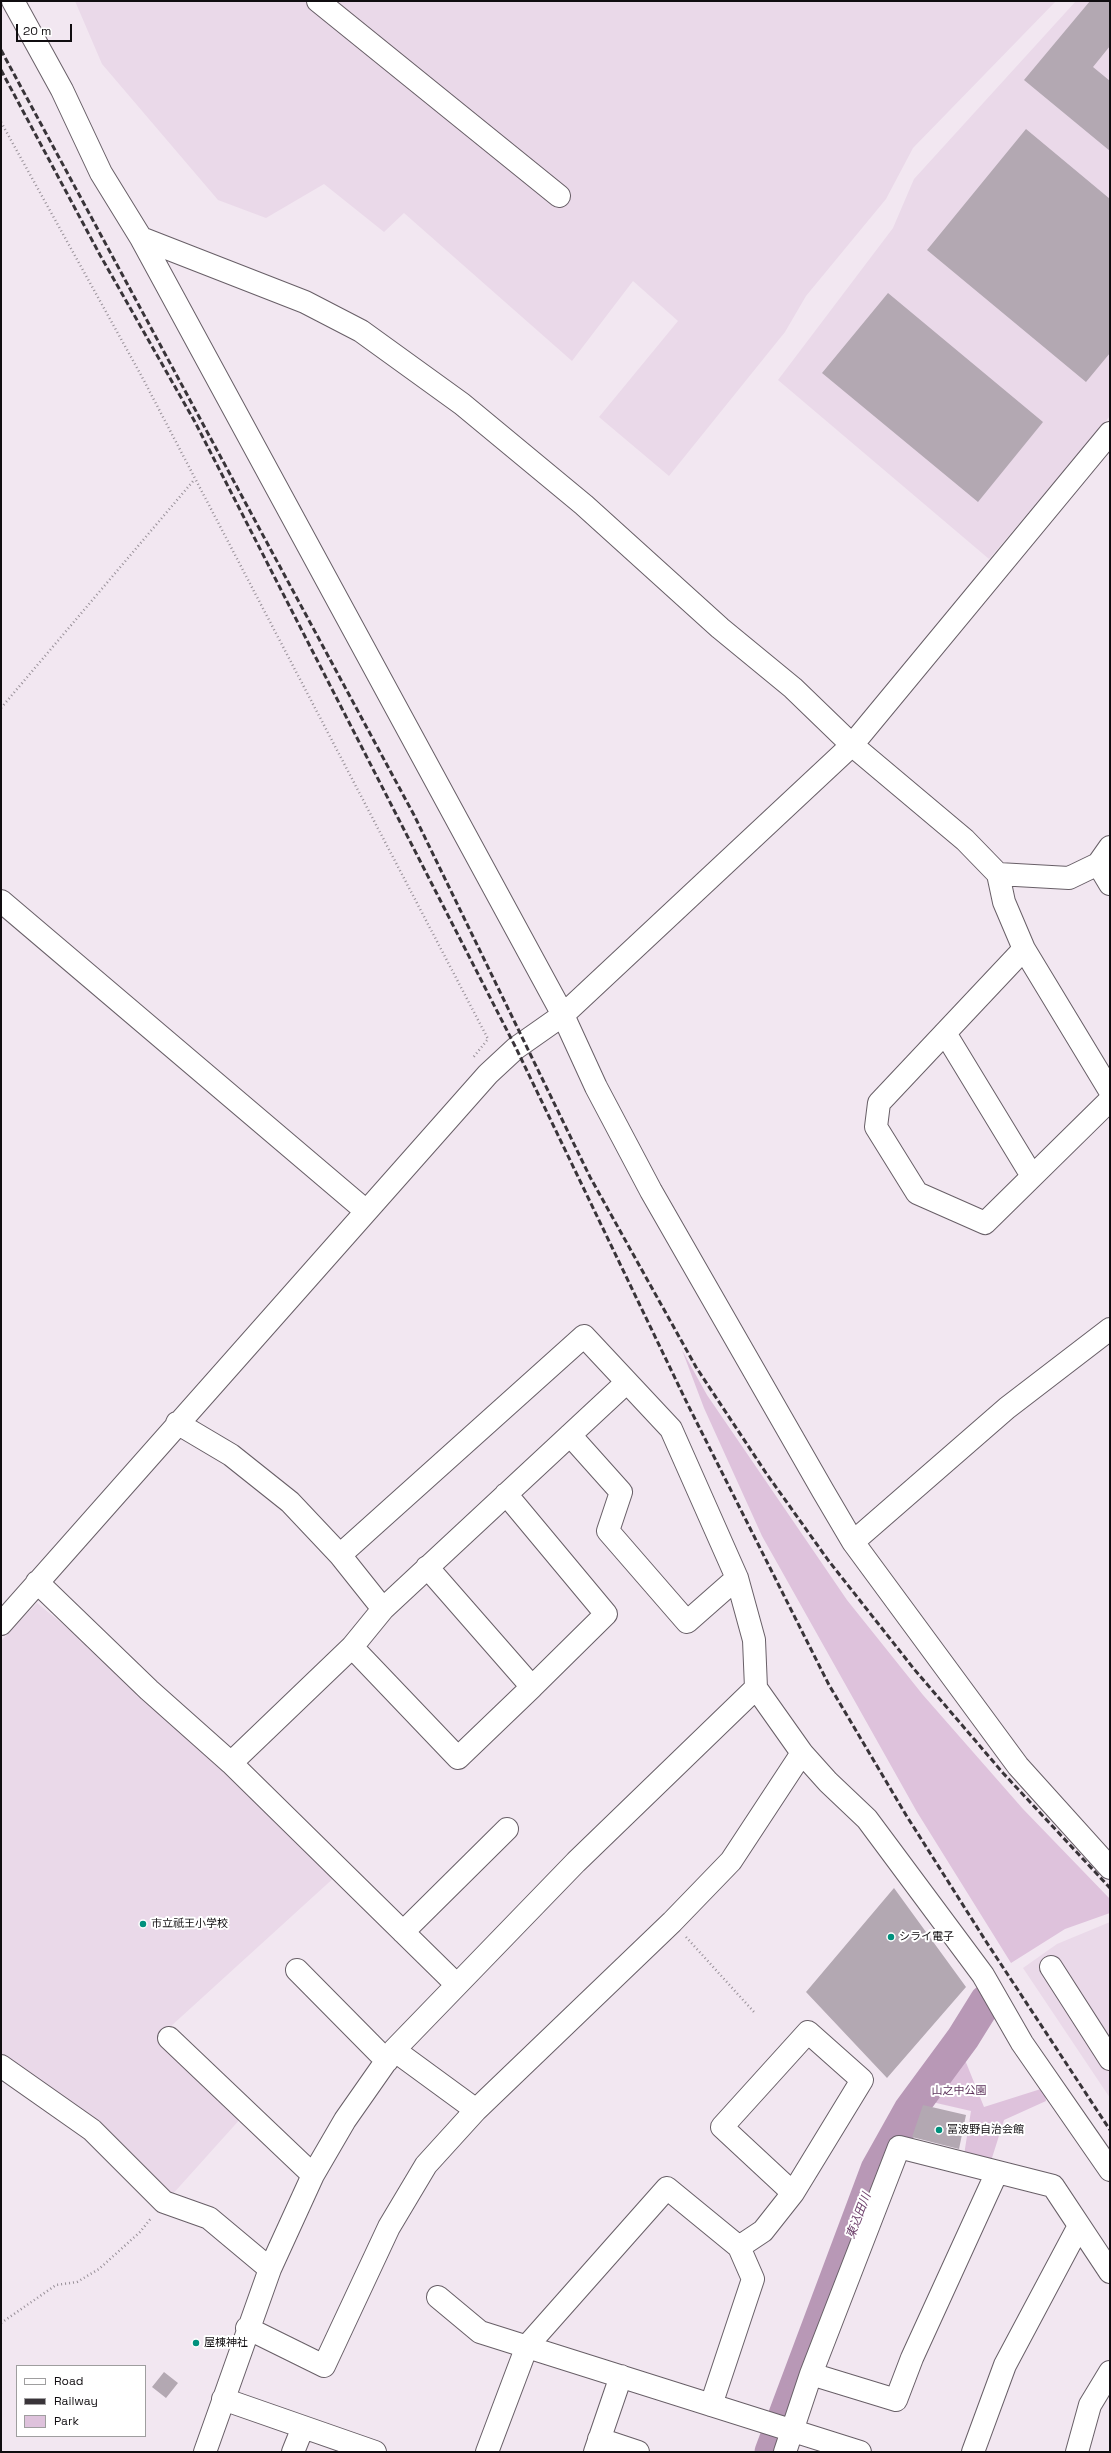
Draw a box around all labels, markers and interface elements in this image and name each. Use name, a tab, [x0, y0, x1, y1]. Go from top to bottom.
scale bar	[18, 16, 74, 42]
text: 20 m	[23, 23, 51, 39]
place label: 市立祇王小学校	[151, 1917, 228, 1931]
marker: 市立祇王小学校	[138, 1919, 148, 1929]
place label: シライ電子	[899, 1930, 954, 1944]
marker: シライ電子	[886, 1932, 896, 1942]
park label: 山之中公園	[932, 2084, 986, 2098]
place label: 冨波野自治会館	[947, 2123, 1024, 2137]
marker: 冨波野自治会館	[934, 2125, 944, 2135]
water label: 東込田川	[844, 2191, 874, 2241]
place label: 屋棟神社	[204, 2336, 248, 2350]
marker: 屋棟神社	[191, 2338, 201, 2348]
legend	[16, 2365, 146, 2437]
text: Road	[54, 2373, 83, 2389]
text: Railway	[54, 2393, 98, 2409]
text: Park	[54, 2413, 79, 2429]

